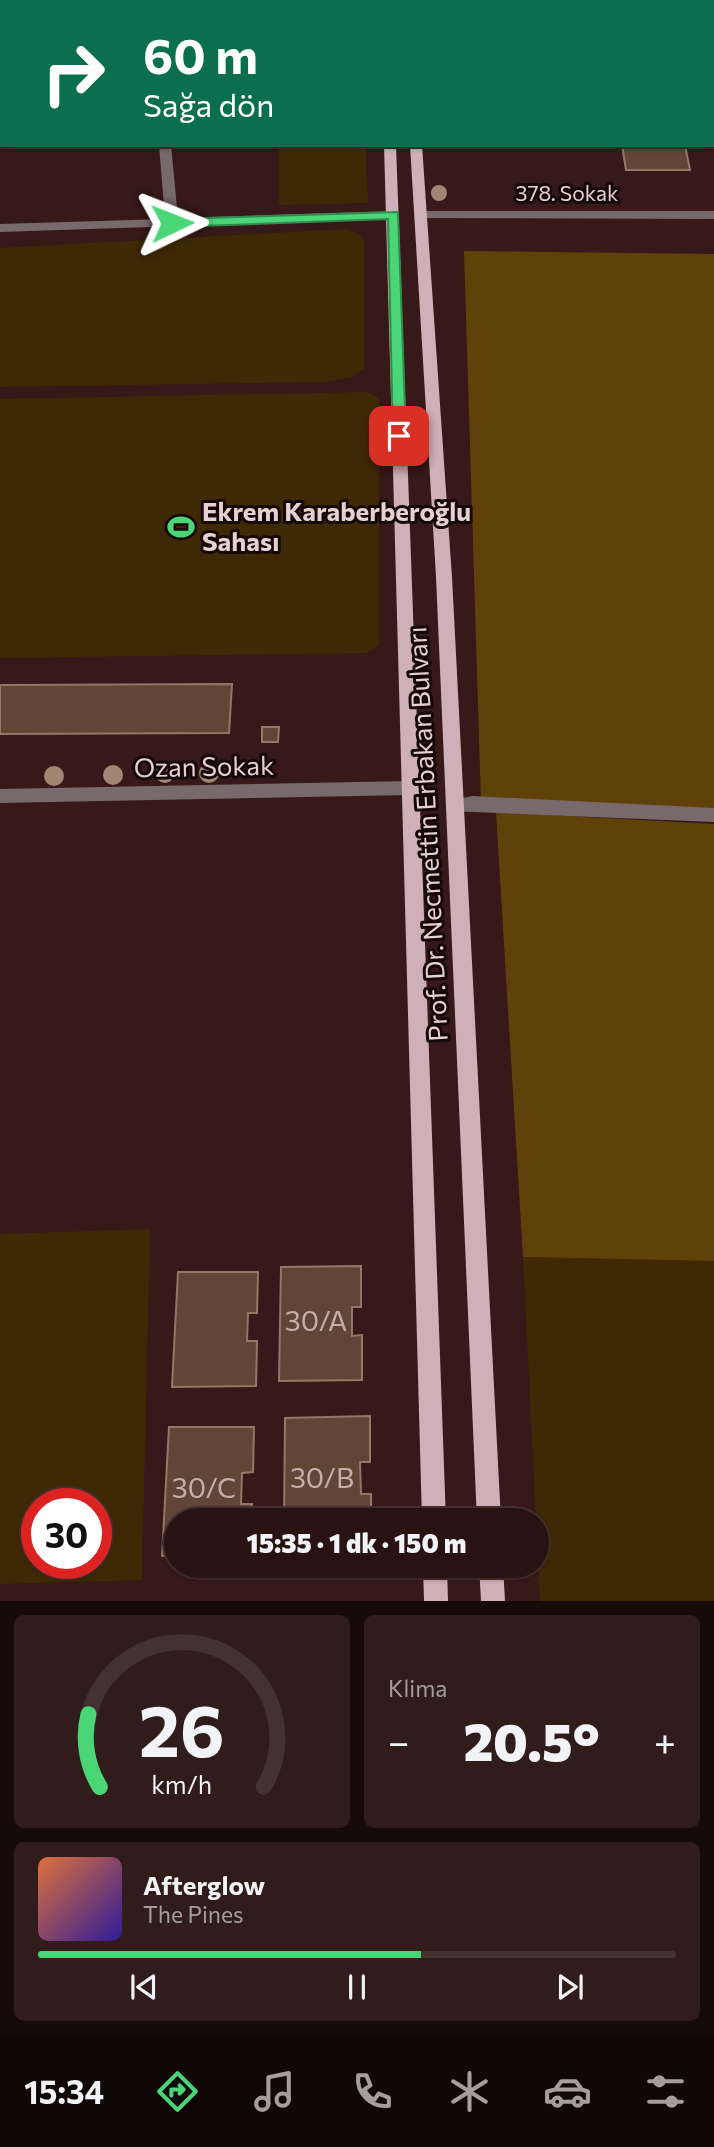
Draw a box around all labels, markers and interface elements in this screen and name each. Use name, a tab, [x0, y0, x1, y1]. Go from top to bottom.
text: 60 m	[143, 24, 258, 84]
icon: right	[28, 28, 119, 119]
text: Sağa dön	[143, 84, 274, 124]
street label: 378. Sokak	[516, 180, 618, 205]
position arrow	[135, 186, 209, 260]
pin	[369, 406, 429, 466]
icon: arrive	[380, 417, 418, 455]
place label: Ekrem Karaberberoğlu Sahası	[202, 495, 471, 556]
sports icon: Ekrem Karaberberoğlu Sahası	[166, 512, 196, 542]
street label: Prof. Dr. Necmettin Erbakan Bulvarı	[400, 626, 453, 1042]
street label: Ozan Sokak	[134, 749, 274, 782]
house number: 30/A	[285, 1303, 347, 1337]
house number: 30/B	[290, 1460, 354, 1494]
house number: 30/C	[172, 1470, 236, 1504]
speed limit sign: 30	[21, 1488, 112, 1579]
text: 15:35 · 1 dk · 150 m	[247, 1527, 467, 1558]
text: Klima	[388, 1674, 447, 1702]
text: 26	[139, 1684, 225, 1773]
text: 20.5°	[463, 1708, 600, 1772]
text: −	[388, 1717, 410, 1764]
text: +	[654, 1717, 676, 1764]
text: km/h	[152, 1769, 212, 1799]
text: Afterglow	[143, 1869, 265, 1900]
text: The Pines	[143, 1900, 244, 1928]
icon: previous	[125, 1968, 163, 2006]
icon: pause	[338, 1968, 376, 2006]
icon: next	[551, 1968, 589, 2006]
icon: directions	[153, 2067, 202, 2116]
icon: music	[250, 2067, 299, 2116]
icon: phone	[348, 2067, 397, 2116]
icon: climate	[445, 2067, 494, 2116]
icon: car	[543, 2067, 592, 2116]
icon: filters	[641, 2067, 690, 2116]
text: 15:34	[24, 2071, 104, 2111]

